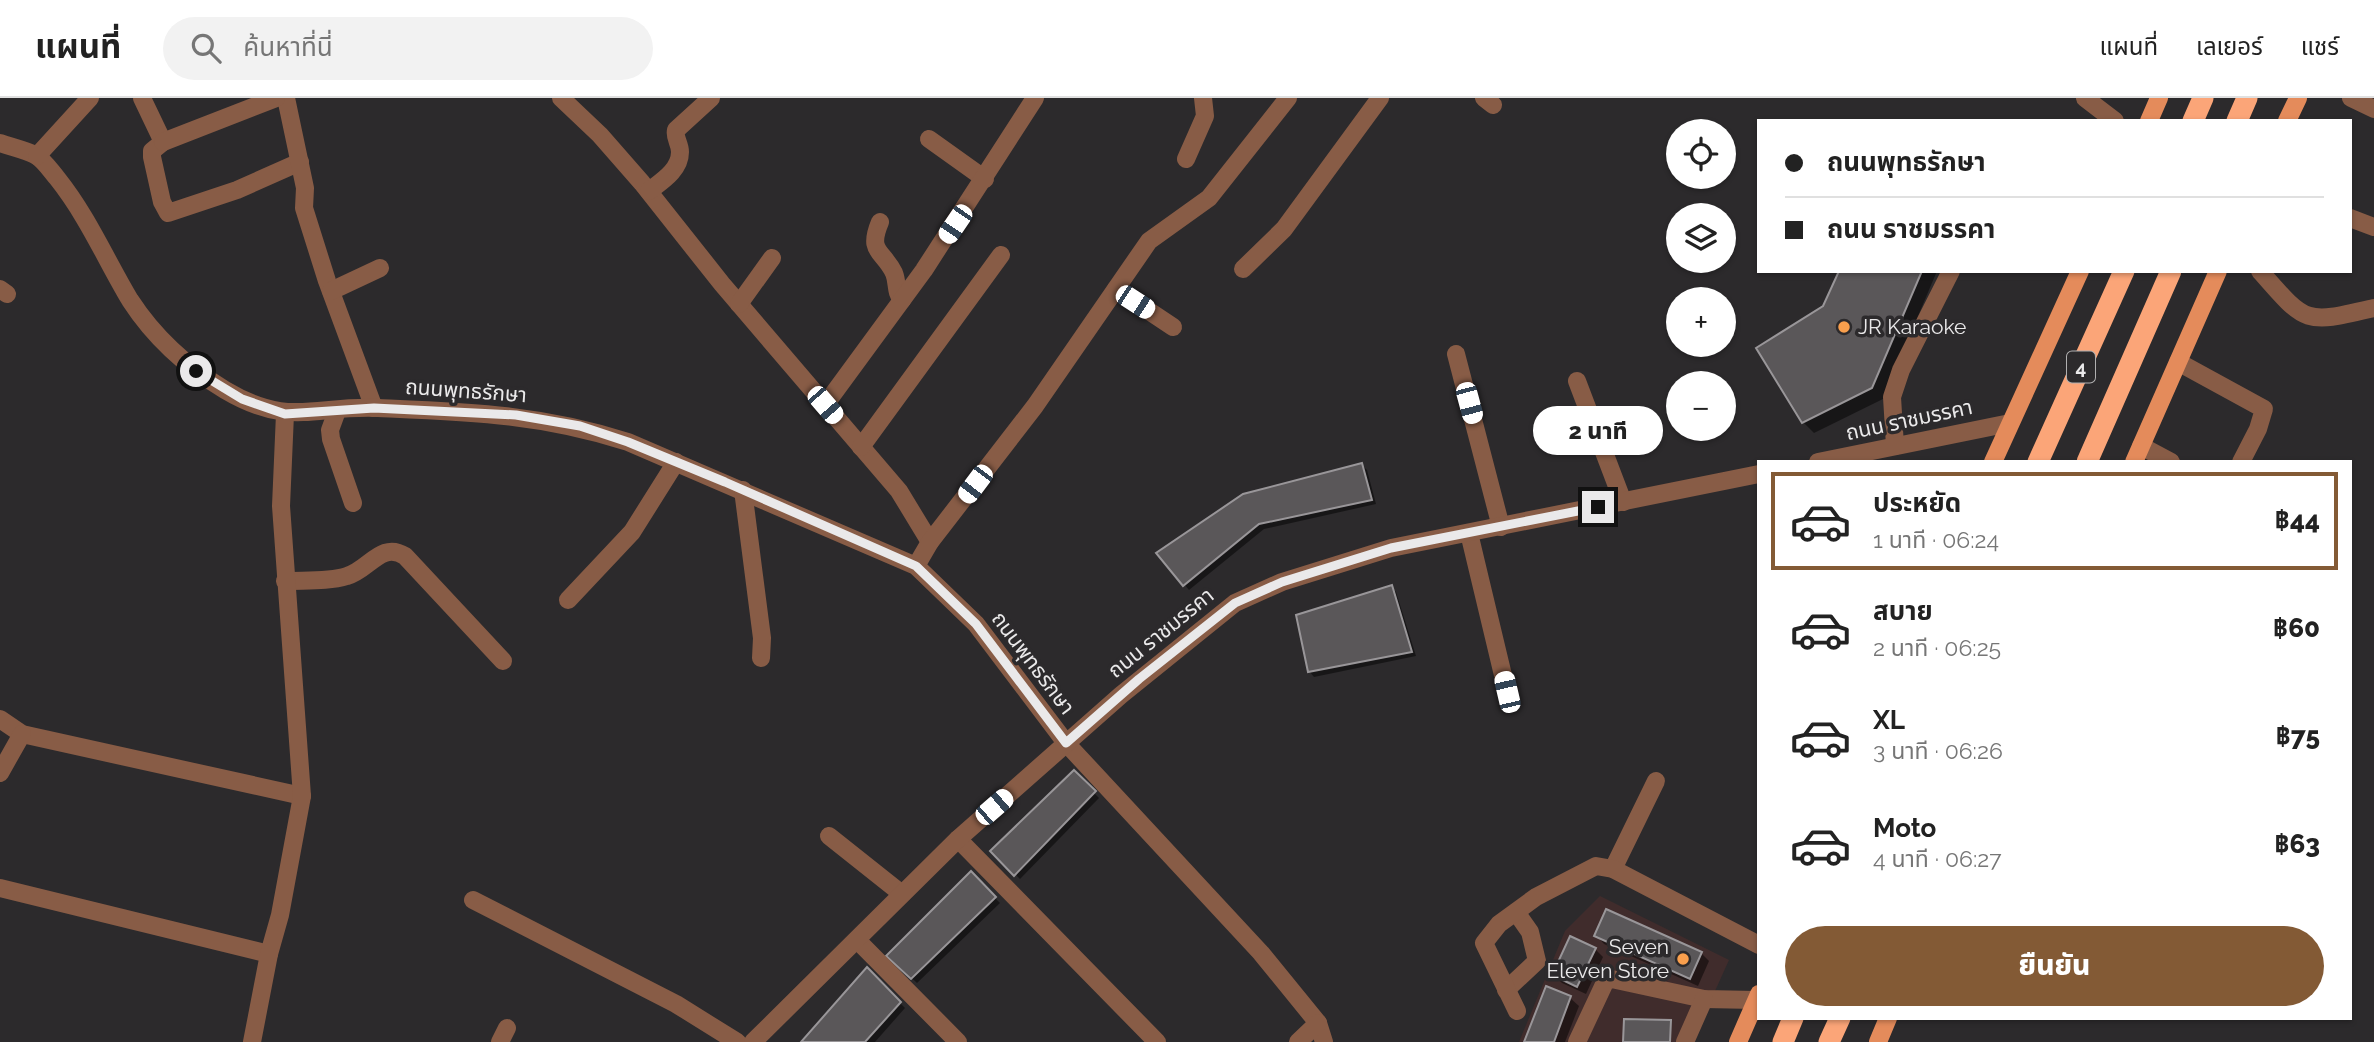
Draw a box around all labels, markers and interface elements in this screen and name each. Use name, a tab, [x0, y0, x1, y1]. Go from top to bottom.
search box	[163, 17, 653, 80]
text: แผนที่	[35, 27, 121, 66]
icon: search	[187, 29, 225, 67]
text: ค้นหาที่นี่	[243, 32, 333, 62]
text: แผนที่	[2100, 32, 2158, 61]
text: เลเยอร์	[2196, 32, 2263, 61]
text: แชร์	[2301, 32, 2339, 61]
map controls	[1666, 119, 1736, 441]
button: locate	[1666, 119, 1736, 189]
text: ถนนพุทธรักษา	[1827, 147, 1986, 177]
car	[935, 201, 976, 247]
button: layers	[1666, 203, 1736, 273]
text: ถนน ราชมรรคา	[1827, 214, 1995, 244]
car	[1112, 282, 1159, 322]
button: +	[1666, 287, 1736, 357]
place label: JR Karaoke	[1858, 314, 1966, 339]
marker: JR Karaoke	[1836, 319, 1852, 335]
road number: 4	[2067, 352, 2095, 382]
route start	[180, 355, 212, 387]
button: −	[1666, 371, 1736, 441]
street label: ถนนพุทธรักษา	[404, 374, 528, 408]
car	[1454, 380, 1485, 426]
car	[804, 382, 847, 428]
street label: ถนน ราชมรรคา	[1843, 394, 1975, 445]
callout: 2 นาที	[1533, 406, 1663, 454]
text: 2 นาที	[1568, 417, 1628, 444]
car	[954, 461, 997, 507]
text: ประหยัด	[1873, 488, 1961, 518]
icon: car	[1789, 490, 1852, 553]
route end	[1582, 491, 1614, 523]
text: ฿44	[2275, 505, 2320, 535]
text: 1 นาที · 06:24	[1873, 526, 1999, 553]
street label: ถนน ราชมรรคา	[1103, 582, 1219, 683]
text: สบาย	[1873, 596, 1933, 626]
icon: car	[1789, 598, 1852, 661]
street label: ถนนพุทธรักษา	[986, 606, 1080, 720]
text: ฿60	[2273, 613, 2320, 643]
text: 2 นาที · 06:25	[1873, 634, 2001, 661]
car	[1493, 669, 1522, 715]
text: XL	[1873, 705, 1905, 735]
icon: car	[1789, 706, 1852, 769]
text: ฿75	[2276, 721, 2320, 751]
text: 3 นาที · 06:26	[1873, 737, 2003, 764]
car	[972, 785, 1017, 829]
text: Moto	[1873, 813, 1936, 843]
icon: car	[1789, 814, 1852, 877]
text: ฿63	[2274, 829, 2320, 859]
text: 4 นาที · 06:27	[1873, 845, 2002, 872]
button: ยืนยัน	[1785, 926, 2324, 1006]
place label: Seven Eleven Store	[1546, 934, 1669, 983]
marker: Seven Eleven Store	[1675, 951, 1691, 967]

